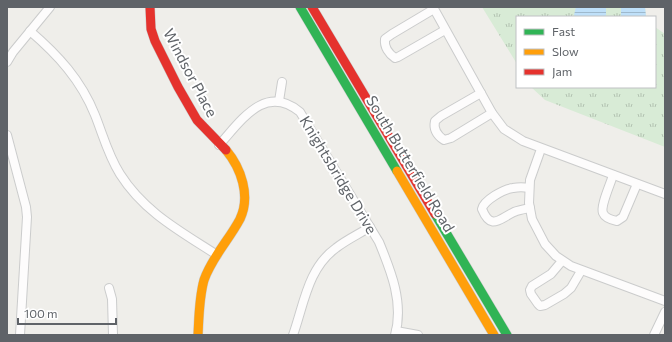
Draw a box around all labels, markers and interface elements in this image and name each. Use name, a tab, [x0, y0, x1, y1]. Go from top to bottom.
legend	[516, 16, 656, 88]
text: Fast	[552, 24, 575, 38]
street label: Windsor Place	[160, 25, 222, 120]
text: Slow	[552, 44, 579, 58]
text: Jam	[552, 64, 572, 79]
street label: South Butterfield Road	[363, 92, 459, 235]
street label: Knightsbridge Drive	[296, 112, 381, 237]
scale bar	[18, 300, 116, 326]
text: 100 m	[24, 306, 58, 320]

